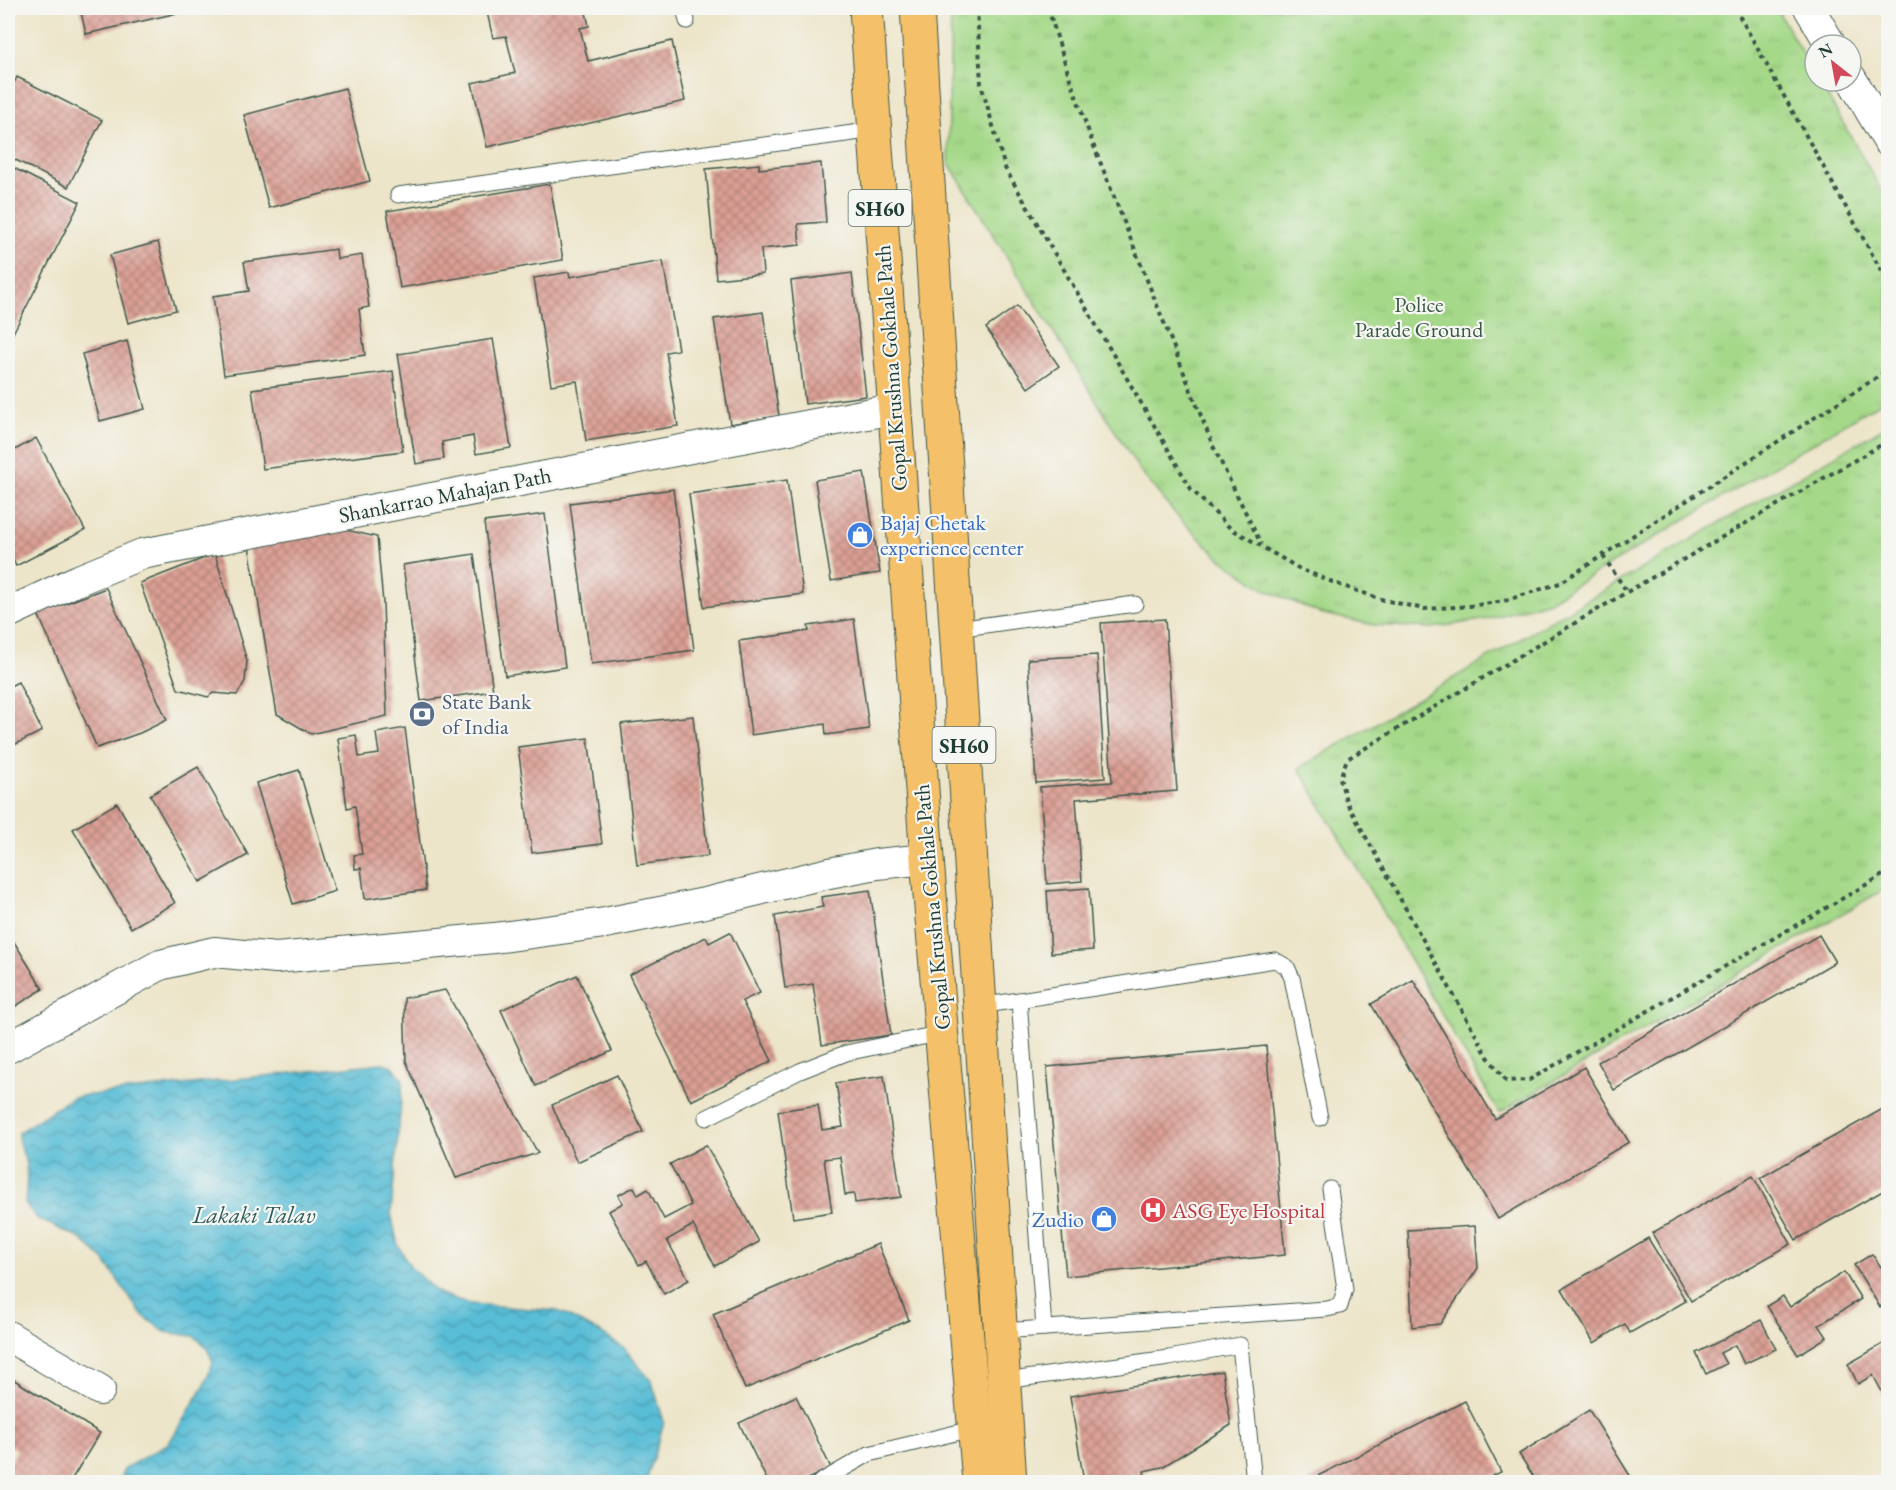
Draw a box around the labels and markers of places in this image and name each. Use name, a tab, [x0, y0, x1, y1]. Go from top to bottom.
place label: Bajaj Chetak experience center	[880, 508, 1024, 562]
shop icon: Bajaj Chetak experience center	[845, 520, 875, 550]
place label: State Bank of India	[442, 687, 532, 741]
bank icon: State Bank of India	[407, 699, 437, 729]
hospital icon: ASG Eye Hospital	[1138, 1195, 1168, 1225]
place label: ASG Eye Hospital	[1171, 1196, 1325, 1225]
shop icon: Zudio	[1089, 1204, 1119, 1234]
place label: Zudio	[1032, 1205, 1084, 1234]

